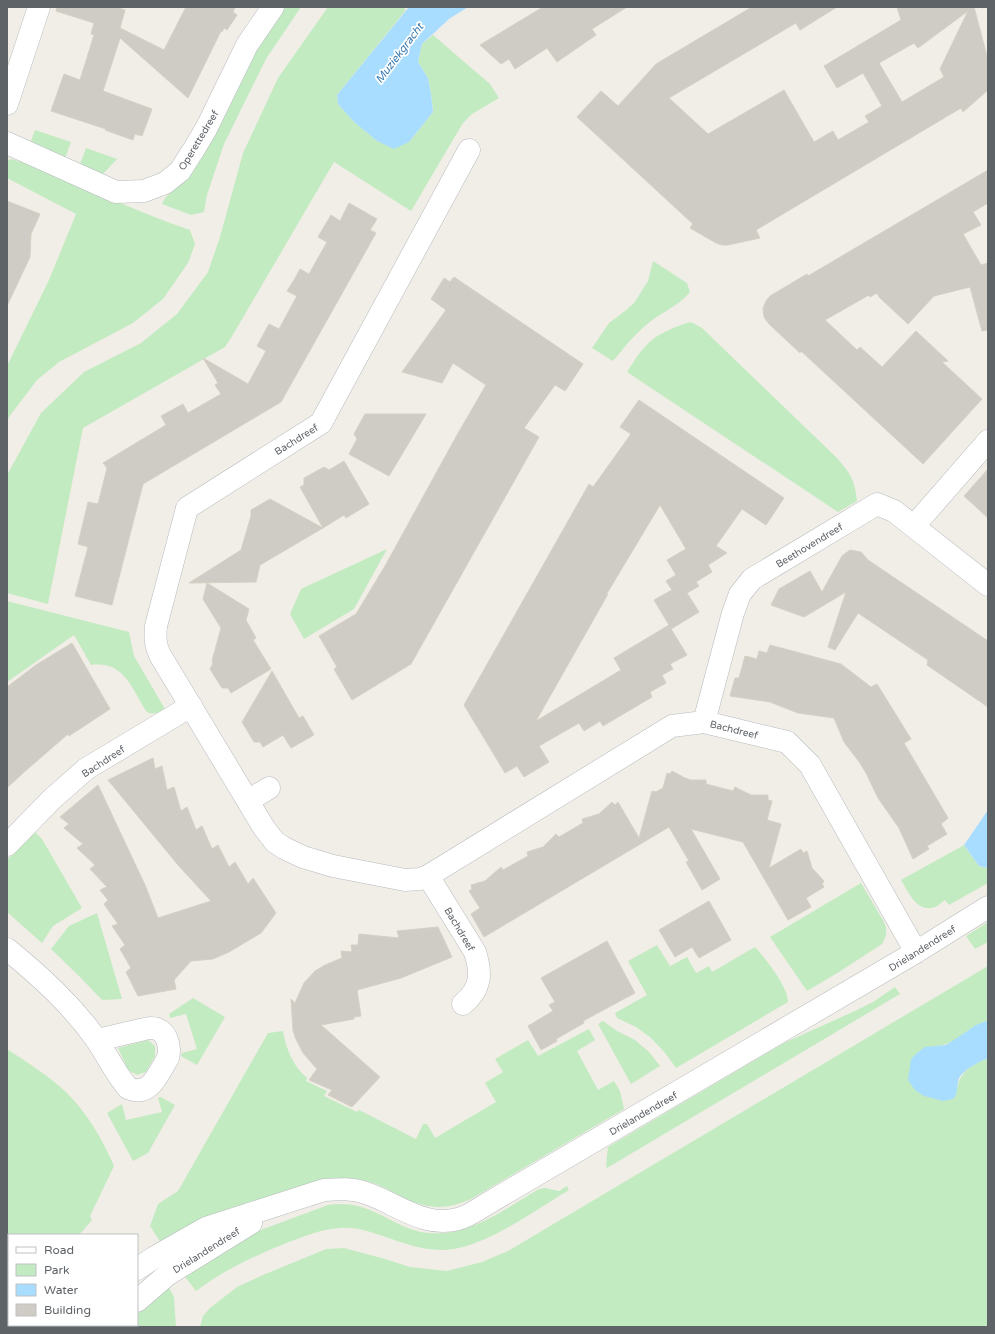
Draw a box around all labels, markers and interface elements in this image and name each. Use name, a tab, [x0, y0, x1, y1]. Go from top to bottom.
water label: Muziekgracht	[373, 19, 427, 86]
street label: Operettedreef	[176, 108, 222, 173]
street label: Bachdreef	[273, 422, 321, 458]
street label: Beethovendreef	[774, 521, 845, 571]
street label: Bachdreef	[708, 718, 759, 742]
street label: Bachdreef	[80, 743, 128, 780]
street label: Bachdreef	[441, 905, 477, 954]
street label: Drielandendreef	[887, 923, 958, 974]
street label: Drielandendreef	[607, 1089, 680, 1138]
street label: Drielandendreef	[171, 1225, 242, 1276]
legend	[8, 1234, 138, 1326]
text: Road	[44, 1243, 74, 1257]
text: Park	[44, 1263, 70, 1277]
text: Water	[44, 1283, 79, 1297]
text: Building	[44, 1303, 91, 1317]

